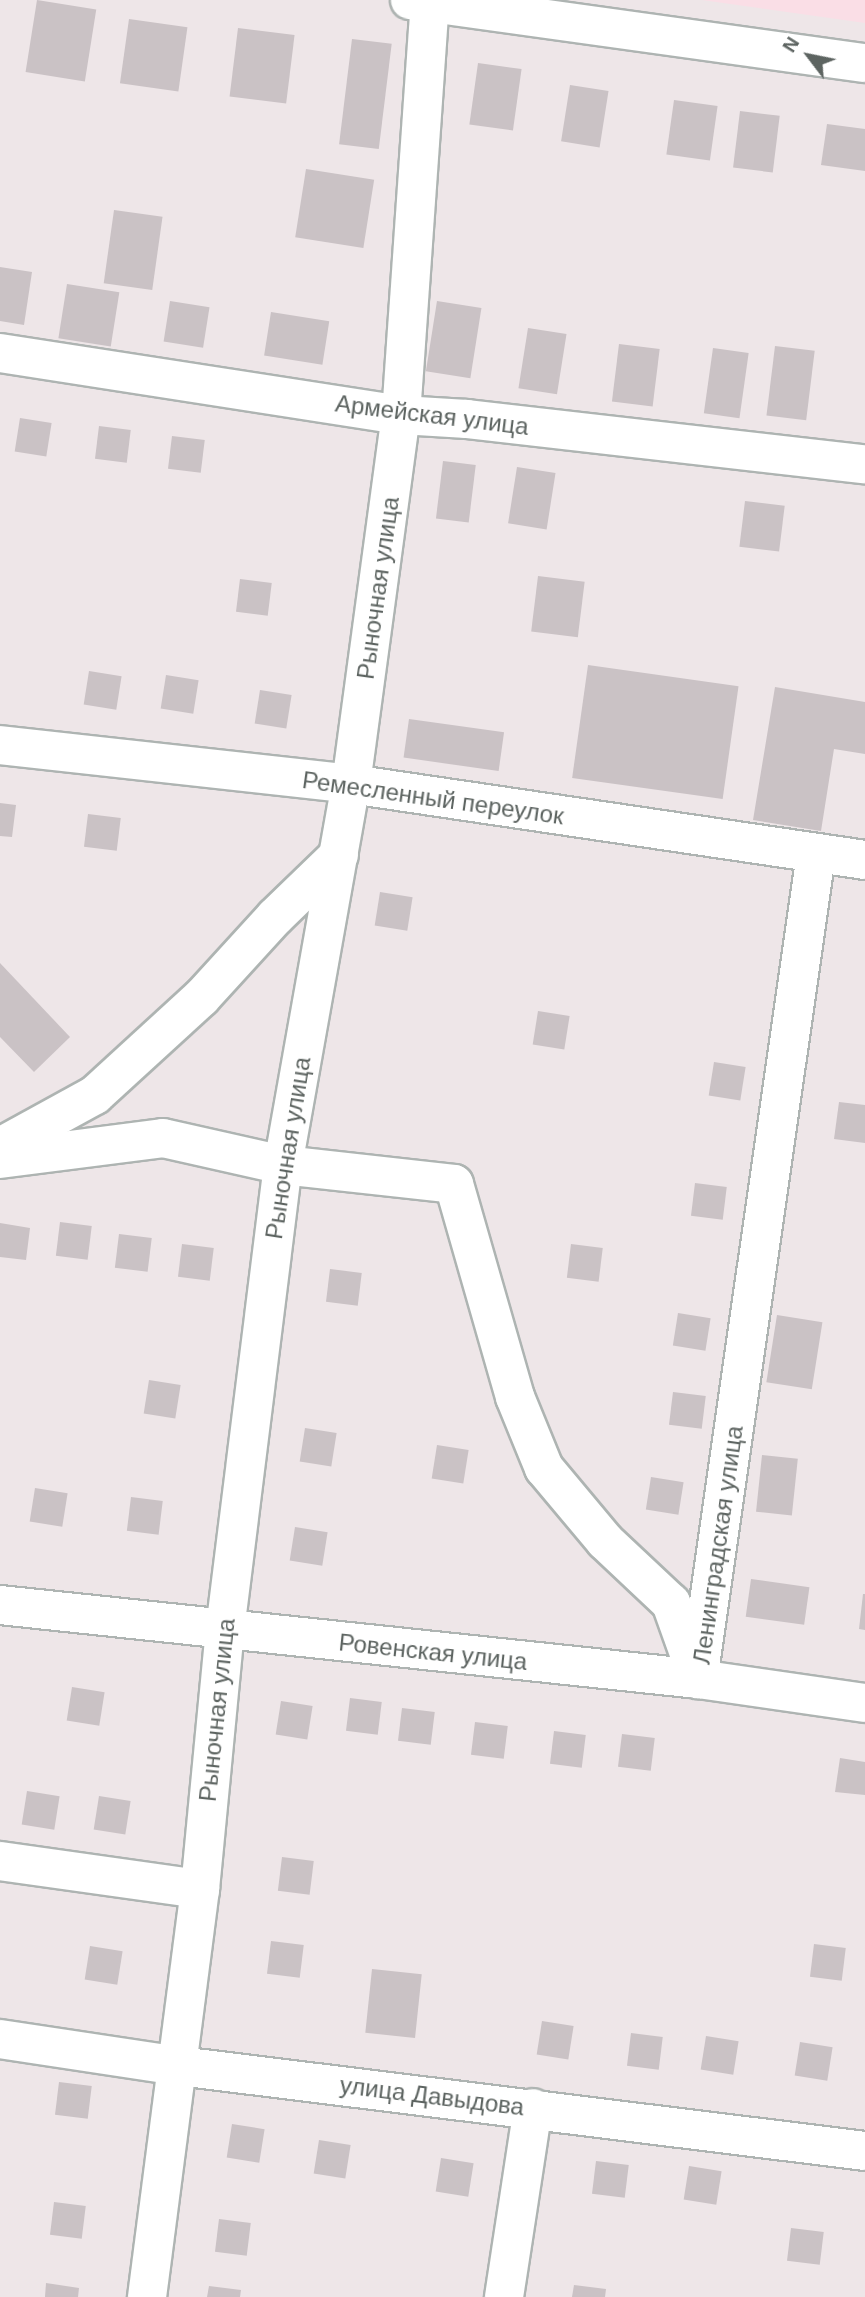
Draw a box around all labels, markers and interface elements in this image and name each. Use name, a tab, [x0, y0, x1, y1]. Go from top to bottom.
north arrow	[774, 21, 844, 91]
text: N	[778, 33, 803, 56]
street label: Армейская улица	[334, 389, 530, 441]
street label: Рыночная улица	[351, 495, 405, 681]
street label: Ремесленный переулок	[300, 765, 566, 831]
street label: Рыночная улица	[259, 1055, 317, 1241]
street label: Ленинградская улица	[687, 1424, 749, 1666]
street label: Рыночная улица	[193, 1617, 241, 1803]
street label: Ровенская улица	[337, 1628, 529, 1676]
street label: улица Давыдова	[338, 2070, 526, 2122]

